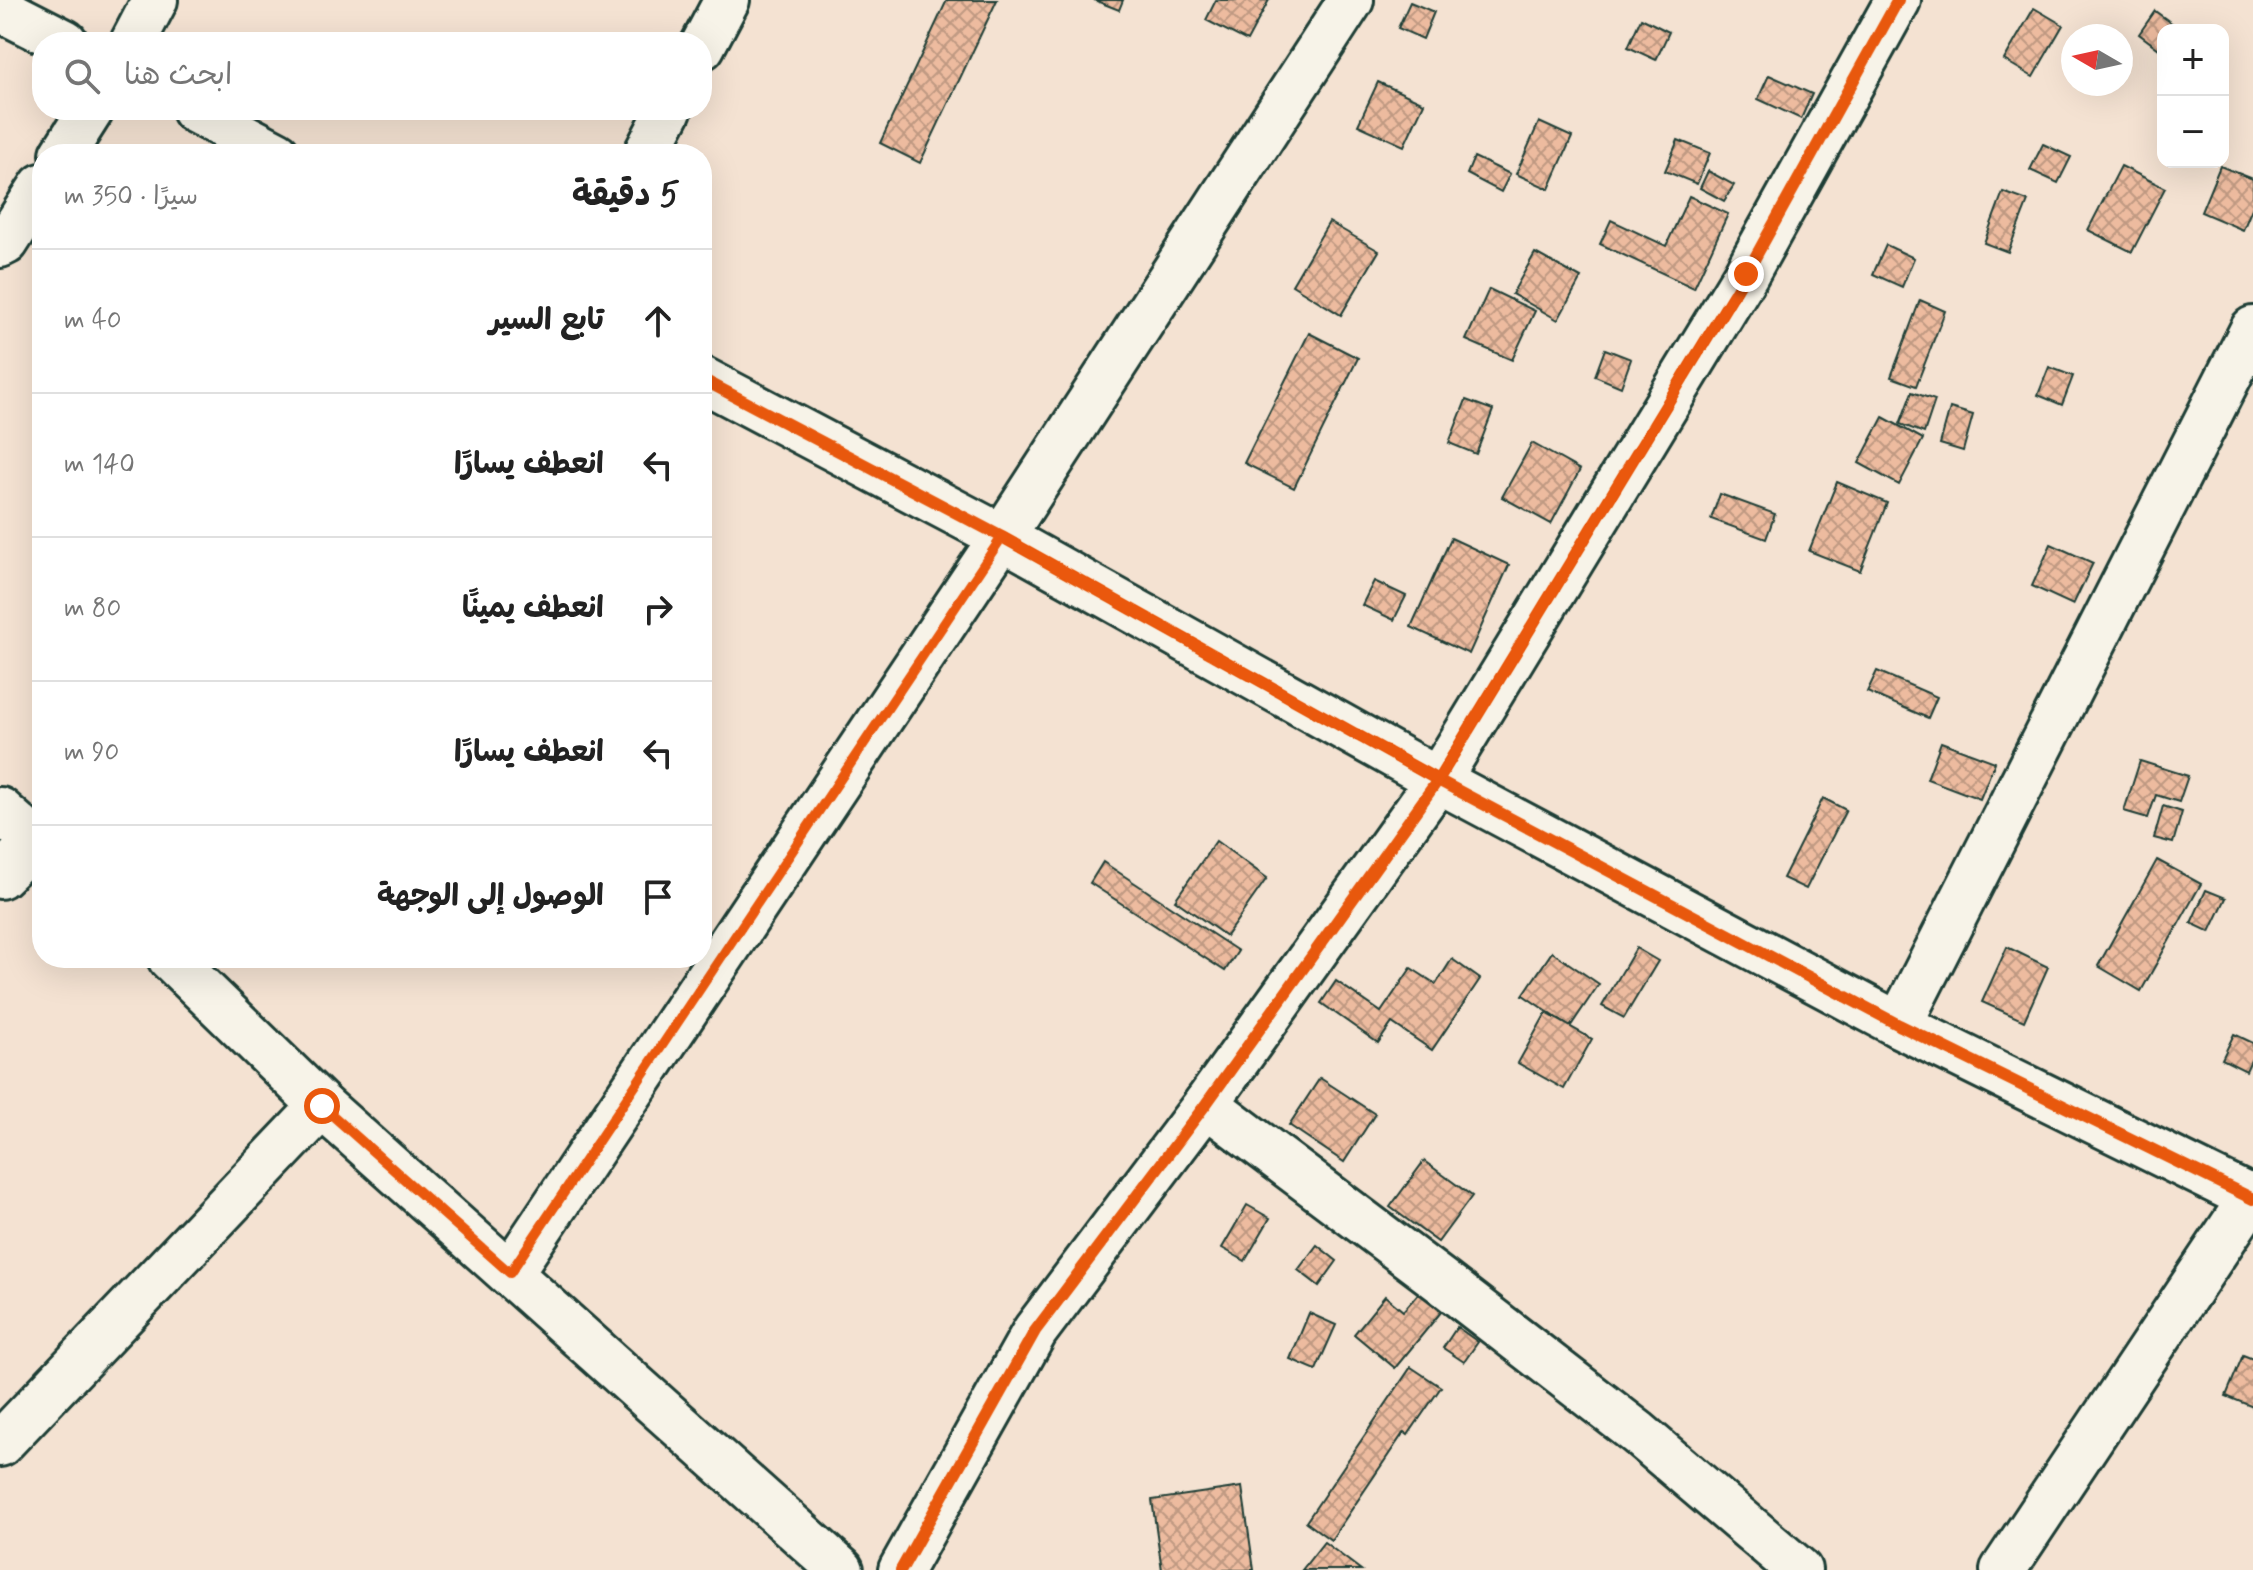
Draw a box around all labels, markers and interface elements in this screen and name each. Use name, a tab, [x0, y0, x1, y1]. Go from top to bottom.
north arrow	[2061, 24, 2133, 96]
map controls	[2157, 24, 2229, 168]
button: +	[2157, 24, 2229, 96]
search box	[32, 32, 712, 120]
icon: search	[60, 54, 104, 98]
text: ابحث هنا	[124, 56, 232, 95]
button: −	[2157, 96, 2229, 168]
text: 5 دقيقة	[572, 173, 680, 218]
text: سيرًا · 350 m	[64, 180, 198, 214]
route end	[1728, 256, 1764, 292]
icon: ahead	[636, 299, 680, 343]
text: تابع السير	[489, 301, 604, 340]
text: 40 m	[64, 304, 122, 338]
icon: left	[636, 443, 680, 487]
text: انعطف يسارًا	[454, 445, 604, 484]
text: 140 m	[64, 448, 135, 482]
icon: right	[636, 587, 680, 631]
text: انعطف يمينًا	[462, 589, 604, 628]
text: 80 m	[64, 592, 121, 626]
icon: left	[636, 731, 680, 775]
text: انعطف يسارًا	[454, 733, 604, 772]
text: 90 m	[64, 736, 119, 770]
icon: arrive	[636, 875, 680, 919]
text: الوصول إلى الوجهة	[377, 877, 604, 916]
route start	[304, 1088, 340, 1124]

